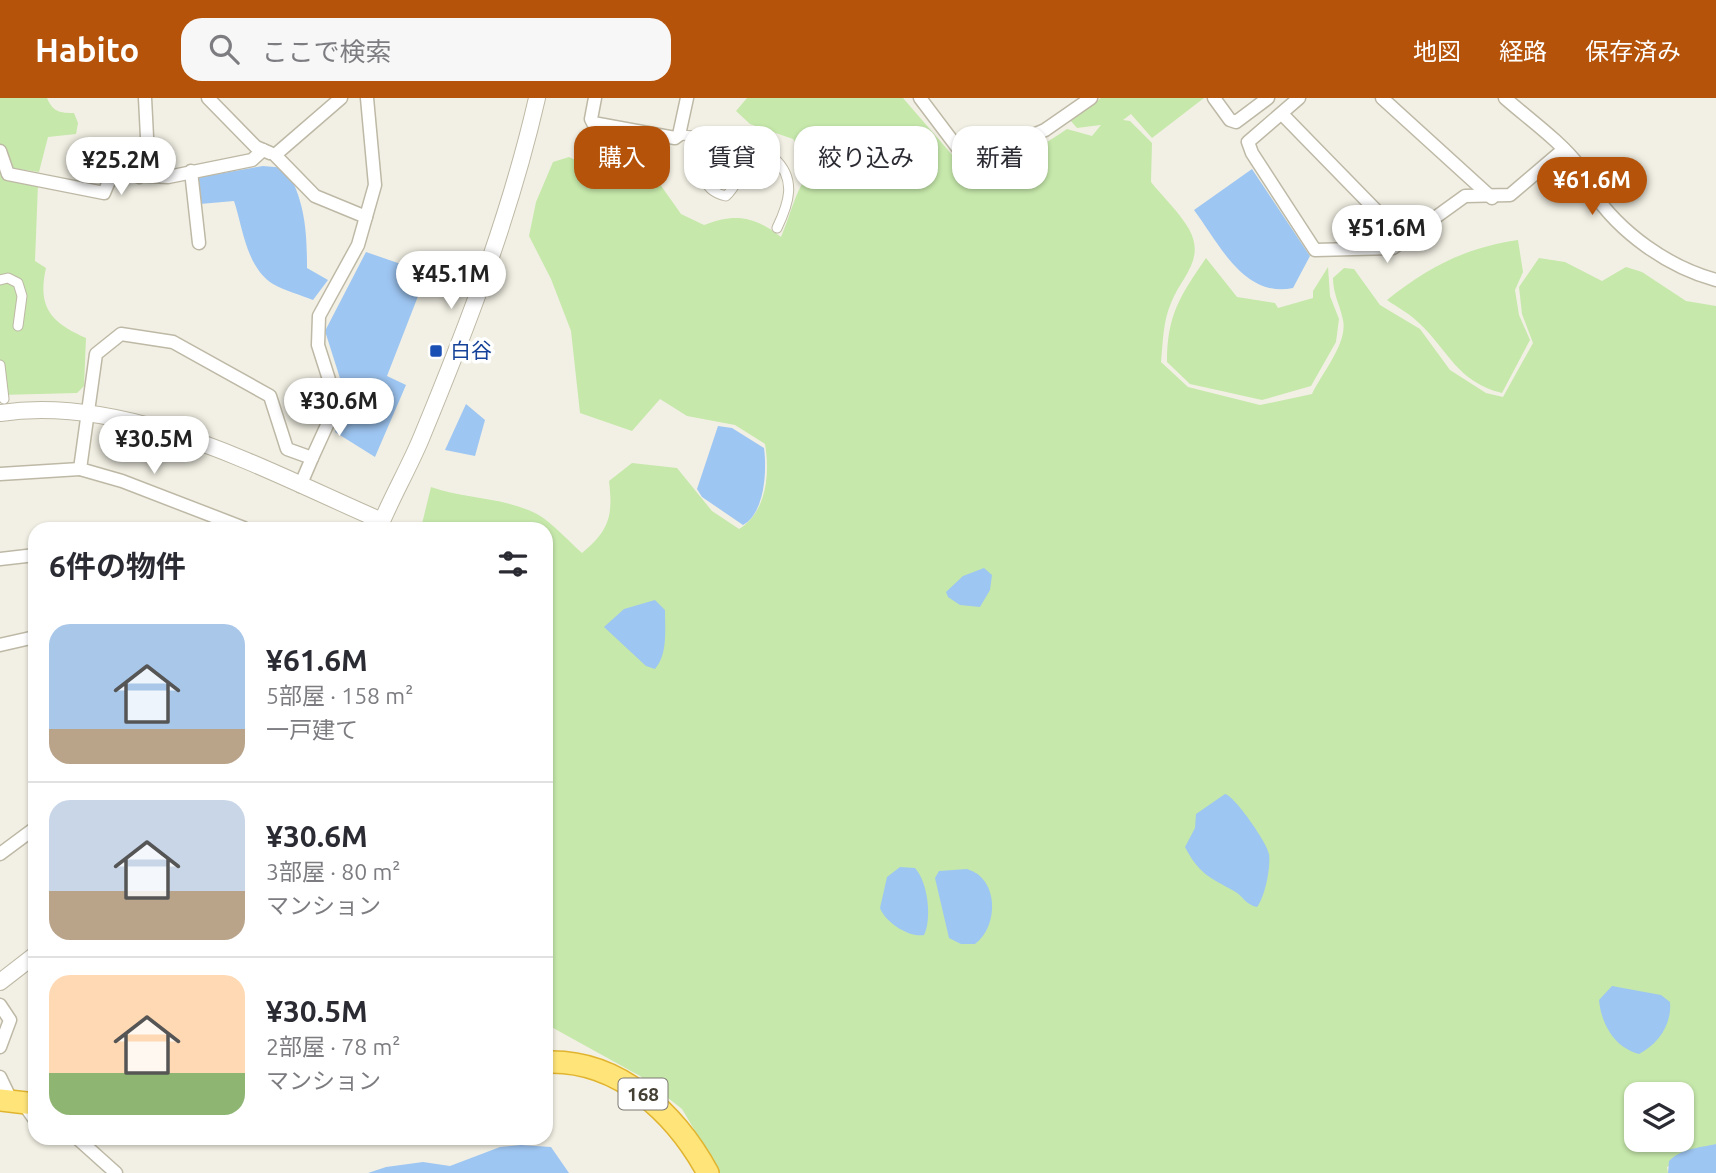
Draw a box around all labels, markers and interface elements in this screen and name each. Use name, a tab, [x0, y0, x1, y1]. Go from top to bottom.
search box	[181, 18, 671, 81]
icon: search	[205, 30, 243, 68]
text: Habito	[35, 31, 139, 68]
text: ここで検索	[261, 37, 391, 66]
text: 地図	[1413, 38, 1461, 65]
text: 経路	[1499, 38, 1547, 65]
text: 保存済み	[1585, 38, 1681, 65]
chip: 購入	[574, 126, 670, 189]
chip: 賃貸	[684, 126, 780, 189]
chip: 絞り込み	[794, 126, 938, 189]
chip: 新着	[952, 126, 1048, 189]
pin: ¥25.2M	[64, 138, 178, 197]
text: ¥25.2M	[82, 147, 160, 172]
pin: ¥61.6M	[1535, 158, 1649, 217]
text: ¥61.6M	[1553, 167, 1631, 192]
pin: ¥51.6M	[1330, 206, 1444, 265]
text: ¥51.6M	[1348, 215, 1426, 240]
pin: ¥45.1M	[394, 252, 508, 311]
text: ¥45.1M	[412, 261, 490, 286]
place label: 白谷	[450, 338, 492, 362]
marker: 白谷	[428, 343, 444, 359]
pin: ¥30.6M	[282, 378, 396, 438]
text: ¥30.6M	[300, 388, 378, 413]
pin: ¥30.5M	[97, 416, 211, 476]
text: ¥30.5M	[115, 426, 193, 451]
icon: filters	[494, 545, 532, 583]
text: 6件の物件	[49, 549, 186, 583]
text: ¥61.6M	[266, 643, 368, 677]
icon: home	[105, 652, 189, 736]
text: 5部屋 · 158 m²	[266, 683, 413, 708]
text: 一戸建て	[266, 717, 358, 742]
text: ¥30.6M	[266, 819, 368, 853]
icon: home	[105, 828, 189, 912]
text: 3部屋 · 80 m²	[266, 859, 400, 884]
text: マンション	[266, 893, 381, 918]
text: ¥30.5M	[266, 994, 368, 1028]
icon: home	[105, 1003, 189, 1087]
text: 2部屋 · 78 m²	[266, 1034, 400, 1059]
text: マンション	[266, 1068, 381, 1093]
road number: 168	[618, 1078, 668, 1110]
map controls	[1624, 1082, 1694, 1152]
button: layers	[1624, 1082, 1694, 1152]

